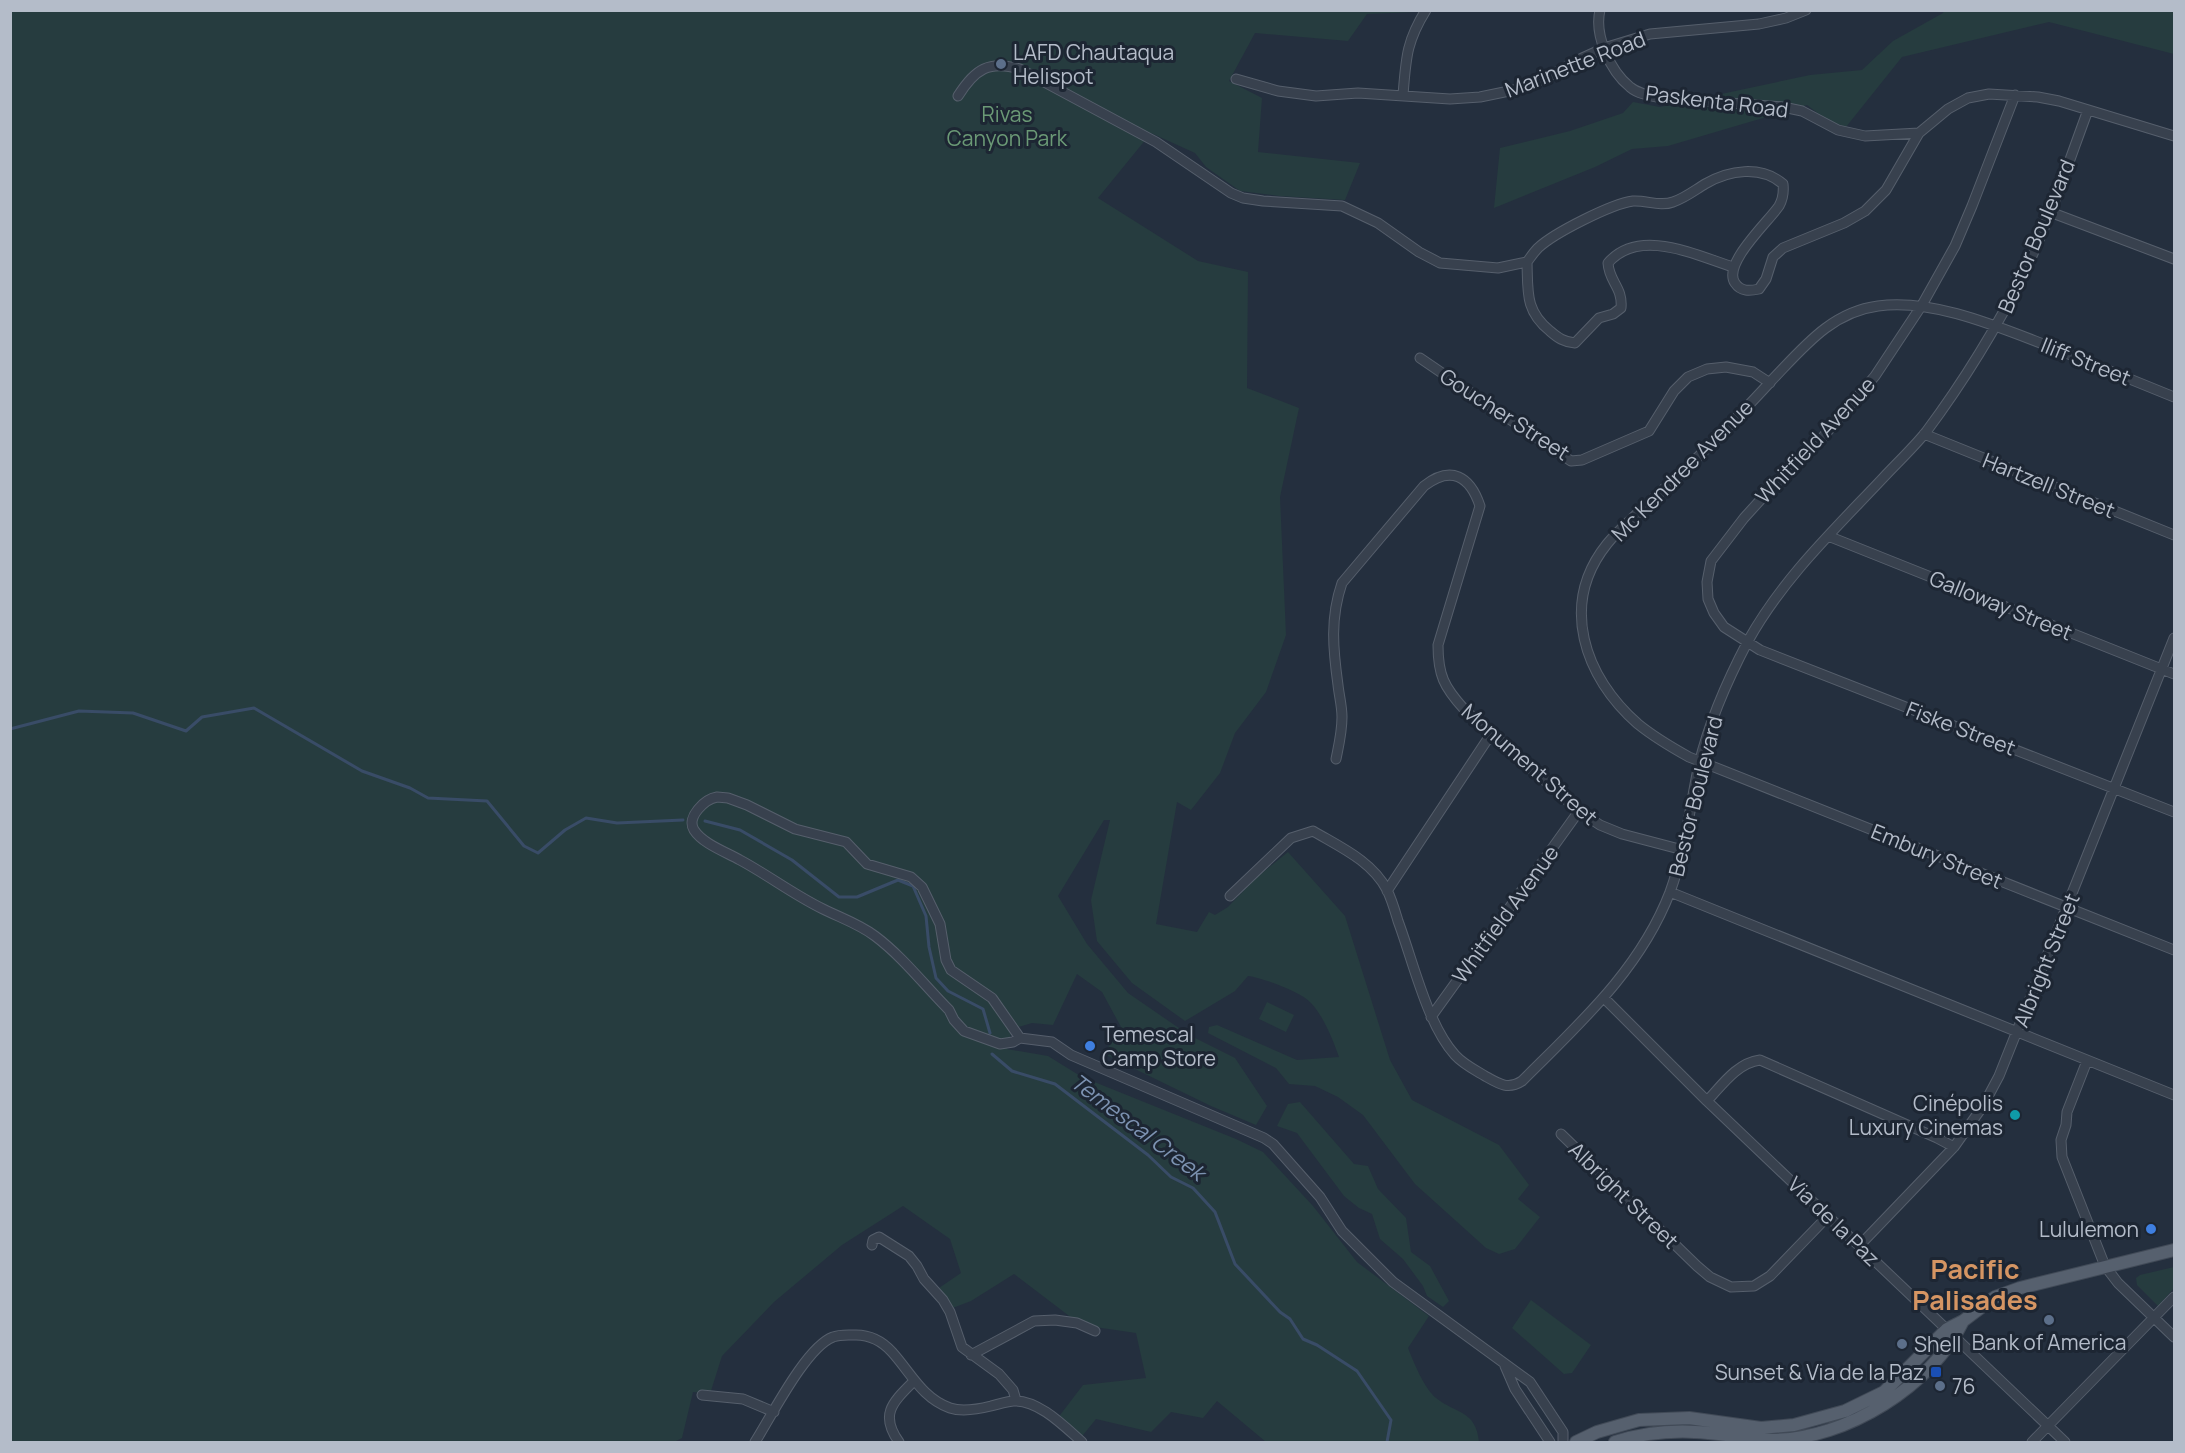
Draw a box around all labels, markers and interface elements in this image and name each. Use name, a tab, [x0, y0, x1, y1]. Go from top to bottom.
street label: Marinette Road	[1501, 24, 1649, 104]
place label: LAFD Chautaqua Helispot	[1013, 38, 1174, 90]
marker: LAFD Chautaqua Helispot	[994, 57, 1008, 71]
street label: Paskenta Road	[1644, 78, 1790, 124]
park label: Rivas Canyon Park	[947, 100, 1068, 152]
street label: Bestor Boulevard	[1991, 155, 2081, 317]
street label: Iliff Street	[2037, 330, 2135, 392]
street label: Goucher Street	[1435, 362, 1575, 466]
street label: Whitfield Avenue	[1749, 371, 1881, 509]
street label: Mc Kendree Avenue	[1605, 393, 1759, 547]
street label: Hartzell Street	[1979, 446, 2119, 524]
street label: Galloway Street	[1925, 564, 2077, 646]
street label: Fiske Street	[1902, 694, 2020, 762]
street label: Monument Street	[1456, 697, 1604, 831]
street label: Bestor Boulevard	[1662, 713, 1728, 879]
street label: Embury Street	[1867, 817, 2007, 895]
street label: Whitfield Avenue	[1446, 840, 1564, 988]
street label: Albright Street	[2006, 889, 2086, 1031]
place label: Temescal Camp Store	[1102, 1020, 1216, 1072]
marker: Temescal Camp Store	[1083, 1039, 1097, 1053]
water label: Temescal Creek	[1065, 1067, 1214, 1189]
place label: Cinépolis Luxury Cinemas	[1849, 1089, 2003, 1141]
marker: Cinépolis Luxury Cinemas	[2008, 1108, 2022, 1122]
street label: Albright Street	[1563, 1135, 1685, 1255]
street label: Via de la Paz	[1782, 1170, 1886, 1272]
place label: Lululemon	[2039, 1215, 2139, 1243]
marker: Lululemon	[2144, 1222, 2158, 1236]
district label: Pacific Palisades	[1912, 1250, 2038, 1318]
marker: Bank of America	[2042, 1313, 2056, 1327]
place label: Bank of America	[1972, 1328, 2126, 1356]
place label: Shell	[1914, 1330, 1962, 1358]
marker: Shell	[1895, 1337, 1909, 1351]
place label: Sunset & Via de la Paz	[1715, 1358, 1924, 1386]
marker: Sunset & Via de la Paz	[1929, 1365, 1943, 1379]
place label: 76	[1952, 1372, 1976, 1400]
marker: 76	[1933, 1379, 1947, 1393]

